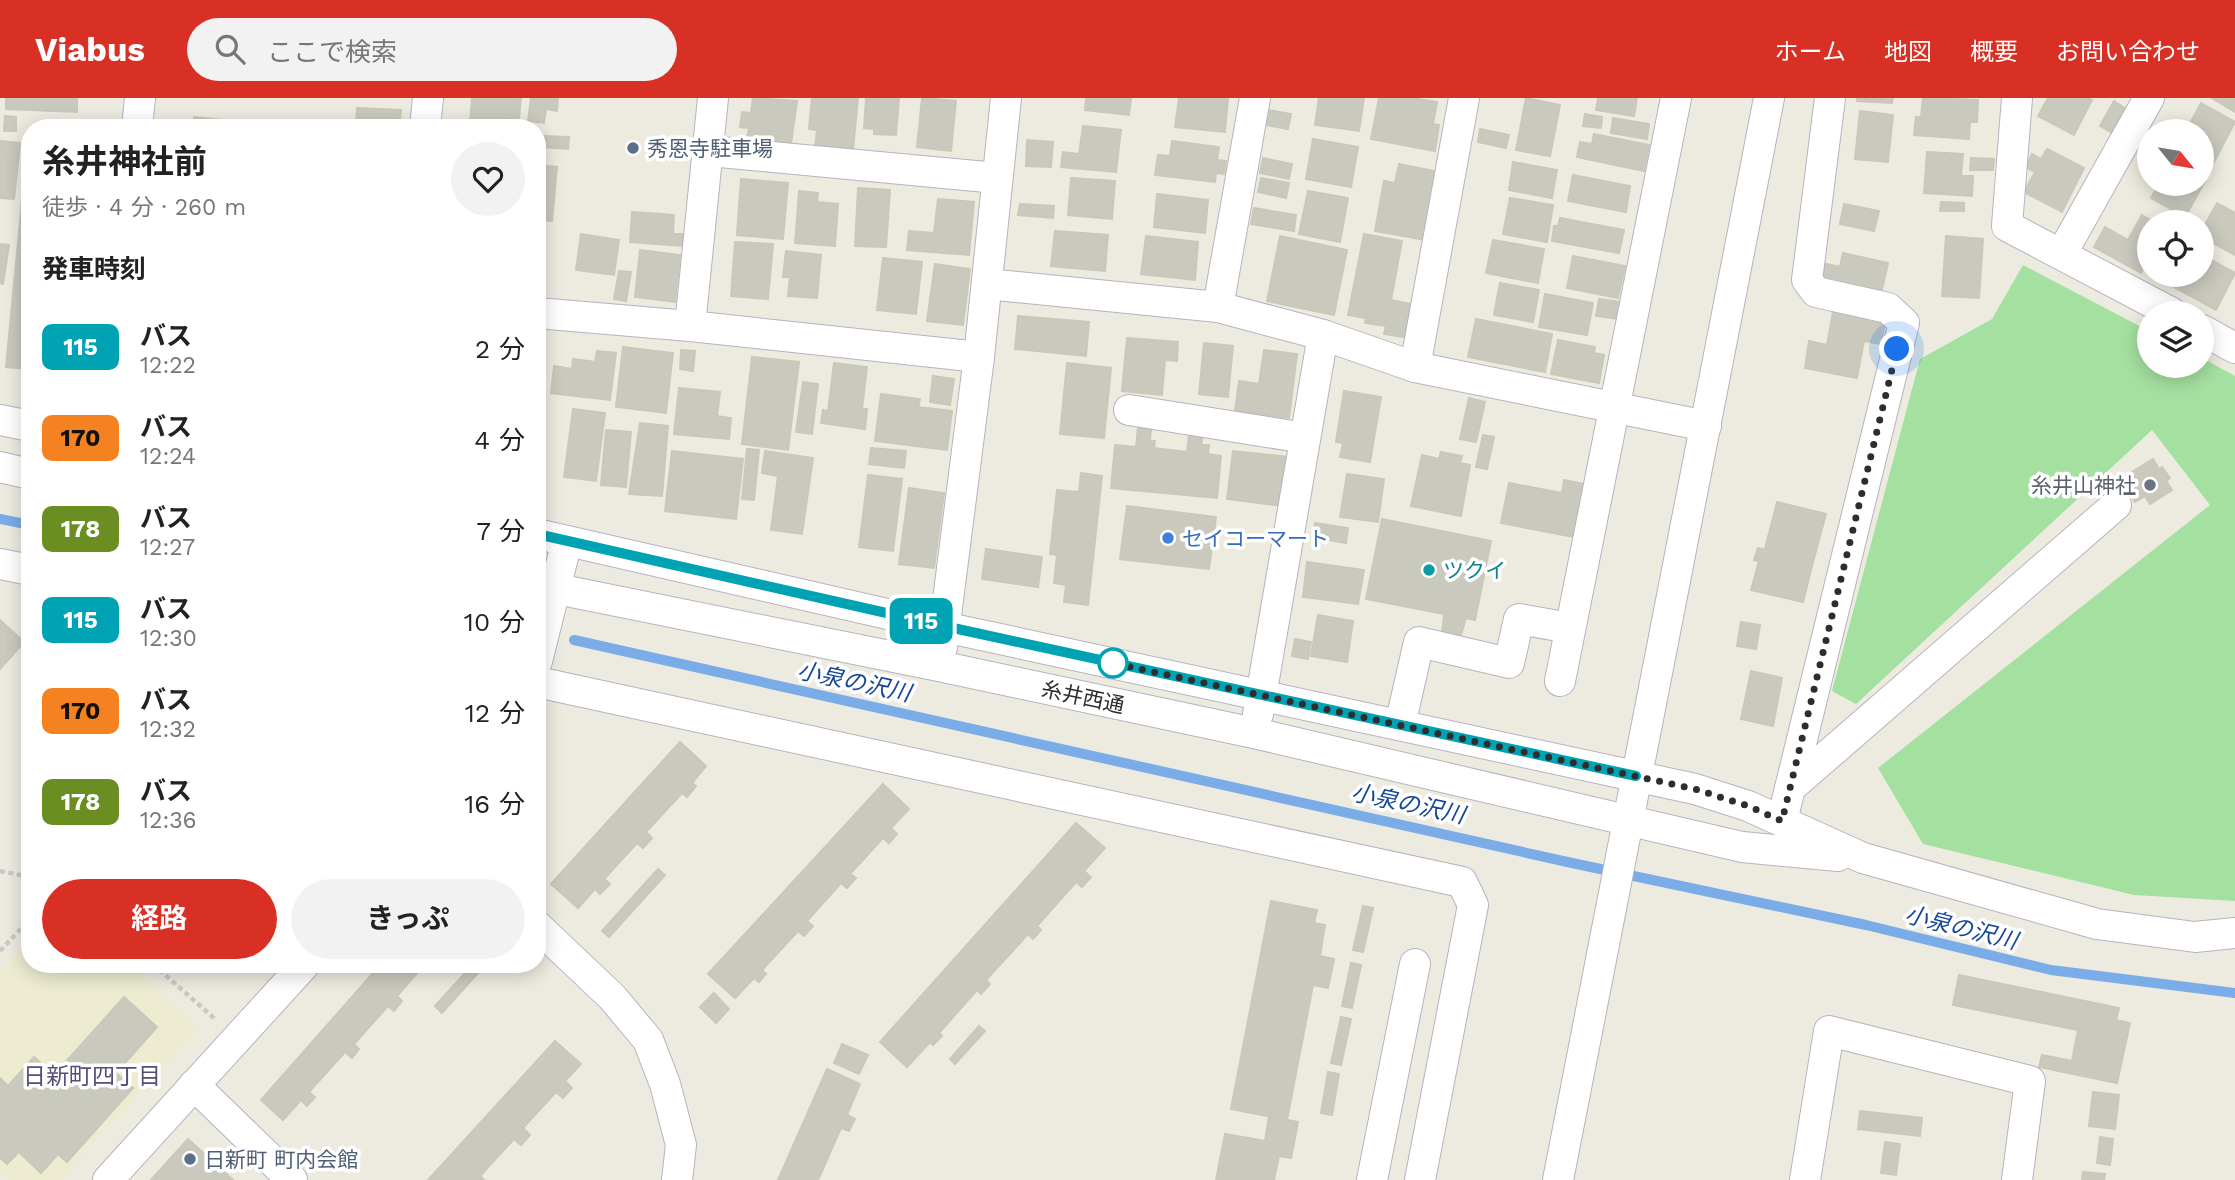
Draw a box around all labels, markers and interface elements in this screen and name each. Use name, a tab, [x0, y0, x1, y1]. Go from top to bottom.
search box	[187, 18, 677, 81]
text: Viabus	[35, 30, 145, 69]
icon: search	[211, 30, 249, 68]
text: ここで検索	[267, 37, 397, 67]
text: ホーム	[1775, 38, 1846, 66]
text: 地図	[1884, 38, 1932, 66]
text: 概要	[1970, 38, 2018, 66]
text: お問い合わせ	[2056, 38, 2200, 66]
north arrow	[2137, 119, 2214, 196]
map controls	[2137, 119, 2214, 378]
place label: 秀恩寺駐車場	[647, 136, 773, 161]
marker: 秀恩寺駐車場	[625, 140, 641, 156]
text: 糸井神社前	[42, 142, 207, 181]
button: heart	[451, 142, 525, 216]
text: 徒歩 · 4 分 · 260 m	[42, 194, 246, 221]
button: locate	[2137, 210, 2214, 287]
text: 発車時刻	[42, 254, 146, 284]
button: layers	[2137, 301, 2214, 378]
text: バス	[140, 321, 192, 351]
your location	[1879, 331, 1914, 366]
text: 115	[63, 333, 98, 361]
text: 2 分	[475, 334, 525, 364]
text: 12:22	[140, 352, 196, 379]
text: バス	[140, 412, 192, 442]
text: 170	[61, 424, 100, 452]
text: 4 分	[474, 425, 525, 455]
text: 12:24	[140, 443, 196, 470]
place label: 糸井山神社	[2031, 473, 2136, 498]
marker: 糸井山神社	[2142, 477, 2158, 493]
text: バス	[140, 503, 192, 533]
text: 178	[61, 515, 100, 543]
text: 7 分	[476, 516, 525, 546]
place label: セイコーマート	[1182, 526, 1329, 551]
marker: セイコーマート	[1160, 530, 1176, 546]
text: 12:27	[140, 534, 195, 561]
place label: ツクイ	[1443, 558, 1506, 583]
marker: ツクイ	[1421, 562, 1437, 578]
text: バス	[140, 594, 192, 624]
line badge: 115	[881, 598, 961, 644]
text: 115	[63, 606, 98, 634]
text: 10 分	[464, 607, 525, 637]
text: 115	[904, 607, 938, 635]
text: 12:30	[140, 625, 197, 652]
unlabelled marker	[1098, 648, 1128, 678]
water label: 小泉の沢川	[795, 657, 916, 708]
street label: 糸井西通	[1039, 676, 1127, 718]
text: バス	[140, 685, 192, 715]
text: 170	[61, 697, 100, 725]
text: 12 分	[465, 698, 525, 728]
text: 12:32	[140, 716, 196, 743]
text: バス	[140, 776, 192, 806]
water label: 小泉の沢川	[1349, 779, 1470, 830]
text: 178	[61, 788, 100, 816]
text: 16 分	[464, 789, 525, 819]
text: 12:36	[140, 807, 197, 834]
button: 経路	[42, 879, 277, 959]
button: きっぷ	[291, 879, 525, 959]
water label: 小泉の沢川	[1902, 901, 2023, 956]
district label: 日新町四丁目	[23, 1063, 161, 1090]
place label: 日新町 町内会館	[204, 1147, 358, 1172]
marker: 日新町 町内会館	[182, 1151, 198, 1167]

